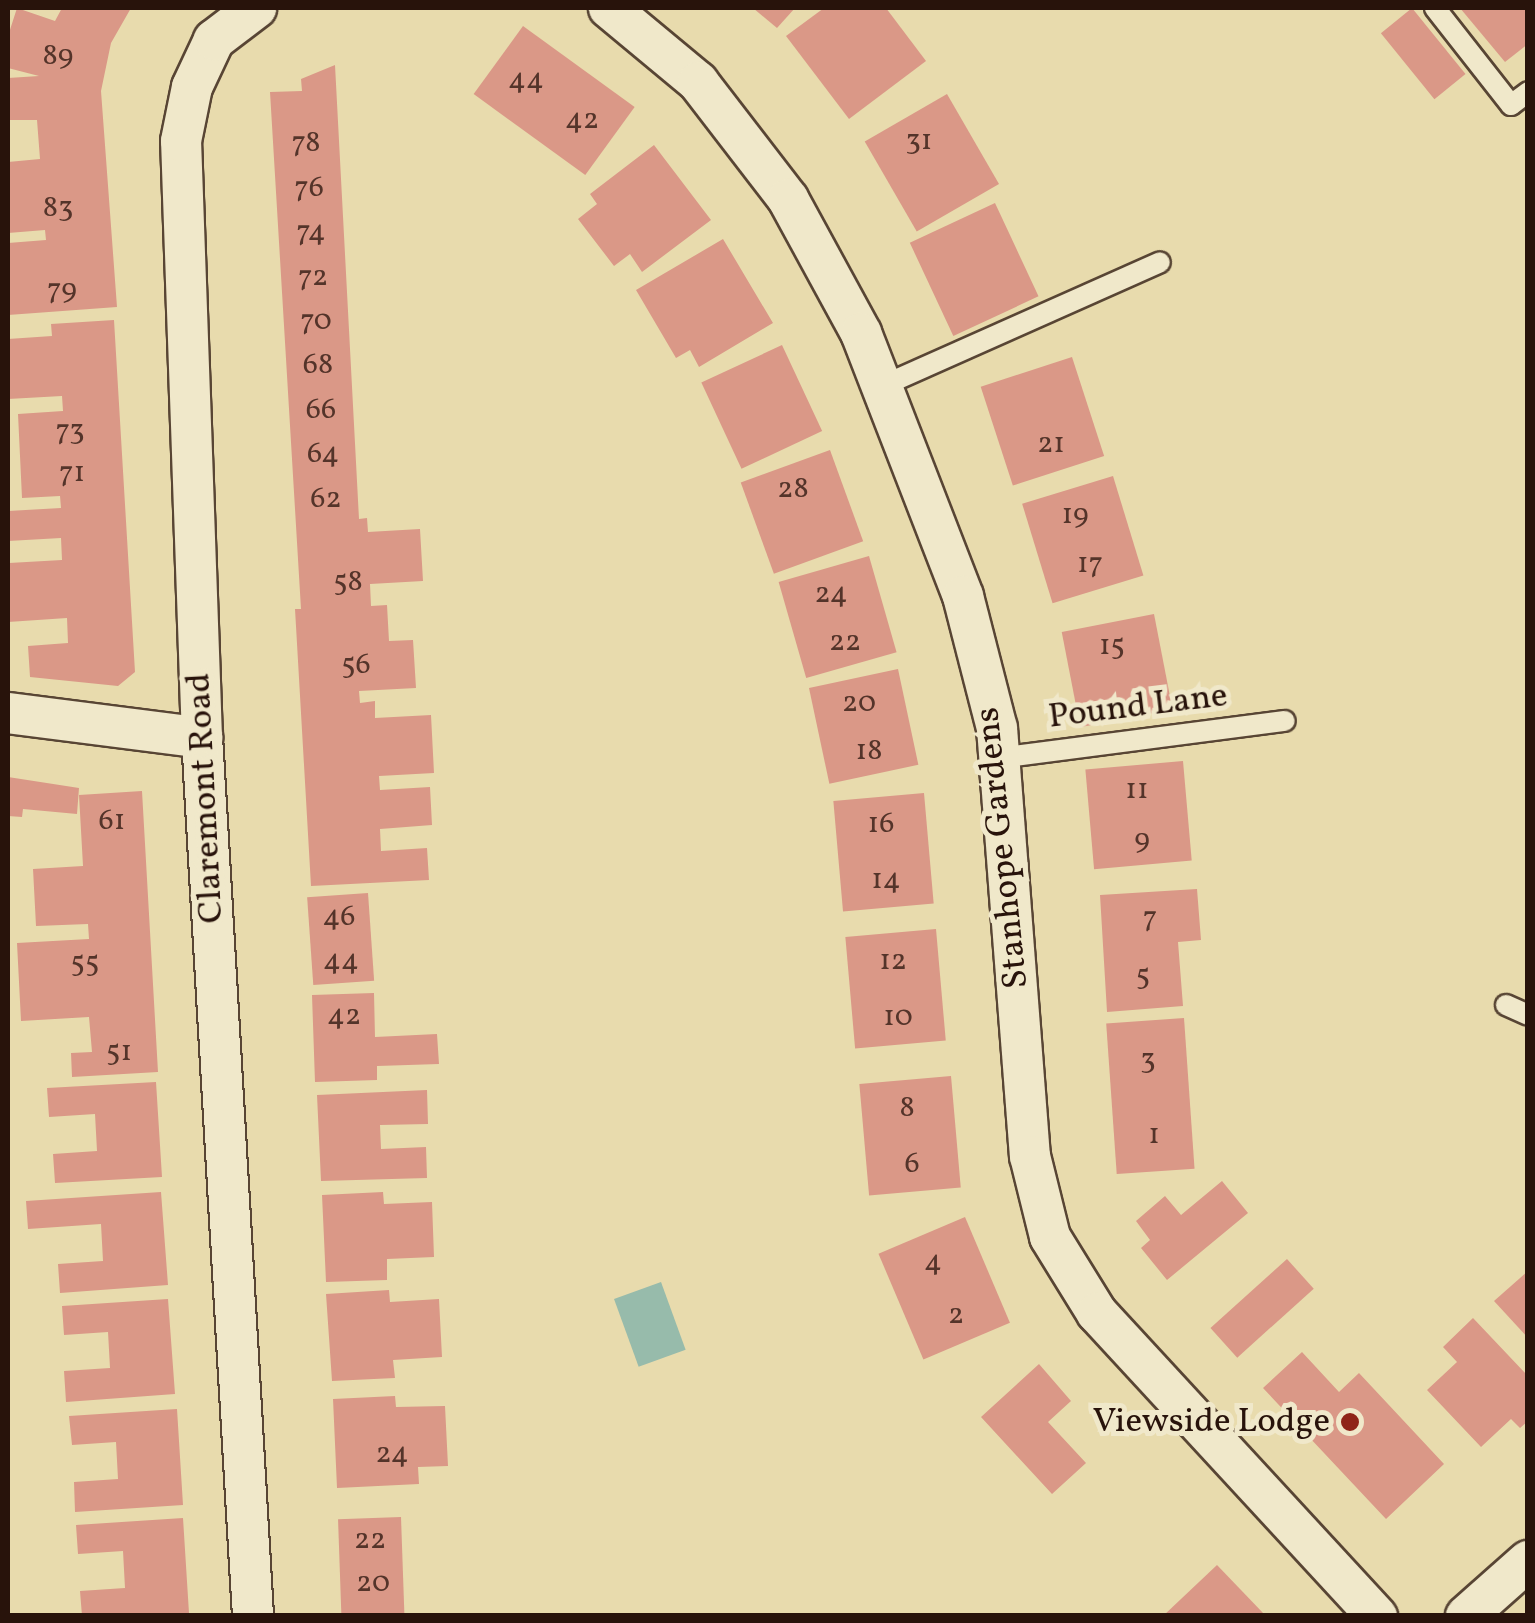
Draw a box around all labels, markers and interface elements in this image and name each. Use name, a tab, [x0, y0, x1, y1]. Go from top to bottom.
house number: 89	[43, 38, 73, 74]
house number: 44	[508, 62, 544, 98]
house number: 42	[565, 102, 599, 138]
house number: 31	[905, 123, 933, 159]
house number: 78	[292, 125, 320, 161]
house number: 76	[294, 170, 324, 206]
house number: 83	[43, 190, 73, 226]
house number: 74	[296, 214, 326, 250]
house number: 72	[298, 259, 328, 295]
house number: 79	[47, 272, 77, 308]
house number: 70	[300, 303, 332, 339]
house number: 68	[303, 347, 333, 383]
house number: 66	[306, 392, 336, 428]
house number: 73	[55, 413, 85, 449]
house number: 21	[1037, 426, 1065, 462]
house number: 64	[307, 436, 339, 472]
house number: 71	[59, 455, 85, 491]
house number: 28	[777, 471, 809, 507]
house number: 62	[310, 481, 342, 517]
house number: 19	[1061, 497, 1089, 533]
house number: 17	[1077, 546, 1103, 582]
house number: 58	[333, 564, 363, 600]
house number: 24	[814, 576, 848, 612]
house number: 22	[829, 624, 861, 660]
house number: 15	[1099, 628, 1125, 664]
house number: 56	[341, 647, 371, 683]
street label: Claremont Road	[178, 672, 234, 924]
street label: Pound Lane	[1046, 675, 1230, 739]
house number: 20	[842, 685, 876, 721]
street label: Stanhope Gardens	[967, 705, 1039, 991]
house number: 18	[856, 733, 882, 769]
house number: 11	[1125, 772, 1149, 808]
house number: 61	[99, 803, 125, 839]
house number: 16	[868, 806, 894, 842]
house number: 9	[1134, 822, 1150, 858]
house number: 14	[871, 862, 901, 898]
house number: 46	[323, 899, 355, 935]
house number: 7	[1143, 900, 1157, 936]
house number: 44	[323, 943, 359, 979]
house number: 12	[879, 943, 907, 979]
house number: 55	[71, 945, 99, 981]
house number: 5	[1136, 958, 1150, 994]
house number: 42	[327, 998, 361, 1034]
house number: 10	[883, 999, 913, 1035]
house number: 51	[106, 1034, 132, 1070]
house number: 3	[1140, 1042, 1156, 1078]
house number: 8	[899, 1090, 915, 1126]
house number: 1	[1148, 1117, 1160, 1153]
house number: 6	[904, 1146, 920, 1182]
house number: 4	[924, 1244, 942, 1280]
house number: 2	[948, 1297, 964, 1333]
place label: Viewside Lodge	[1093, 1401, 1330, 1443]
marker: Viewside Lodge	[1339, 1411, 1361, 1433]
house number: 24	[375, 1436, 409, 1472]
house number: 22	[354, 1522, 386, 1558]
house number: 20	[356, 1565, 390, 1601]

